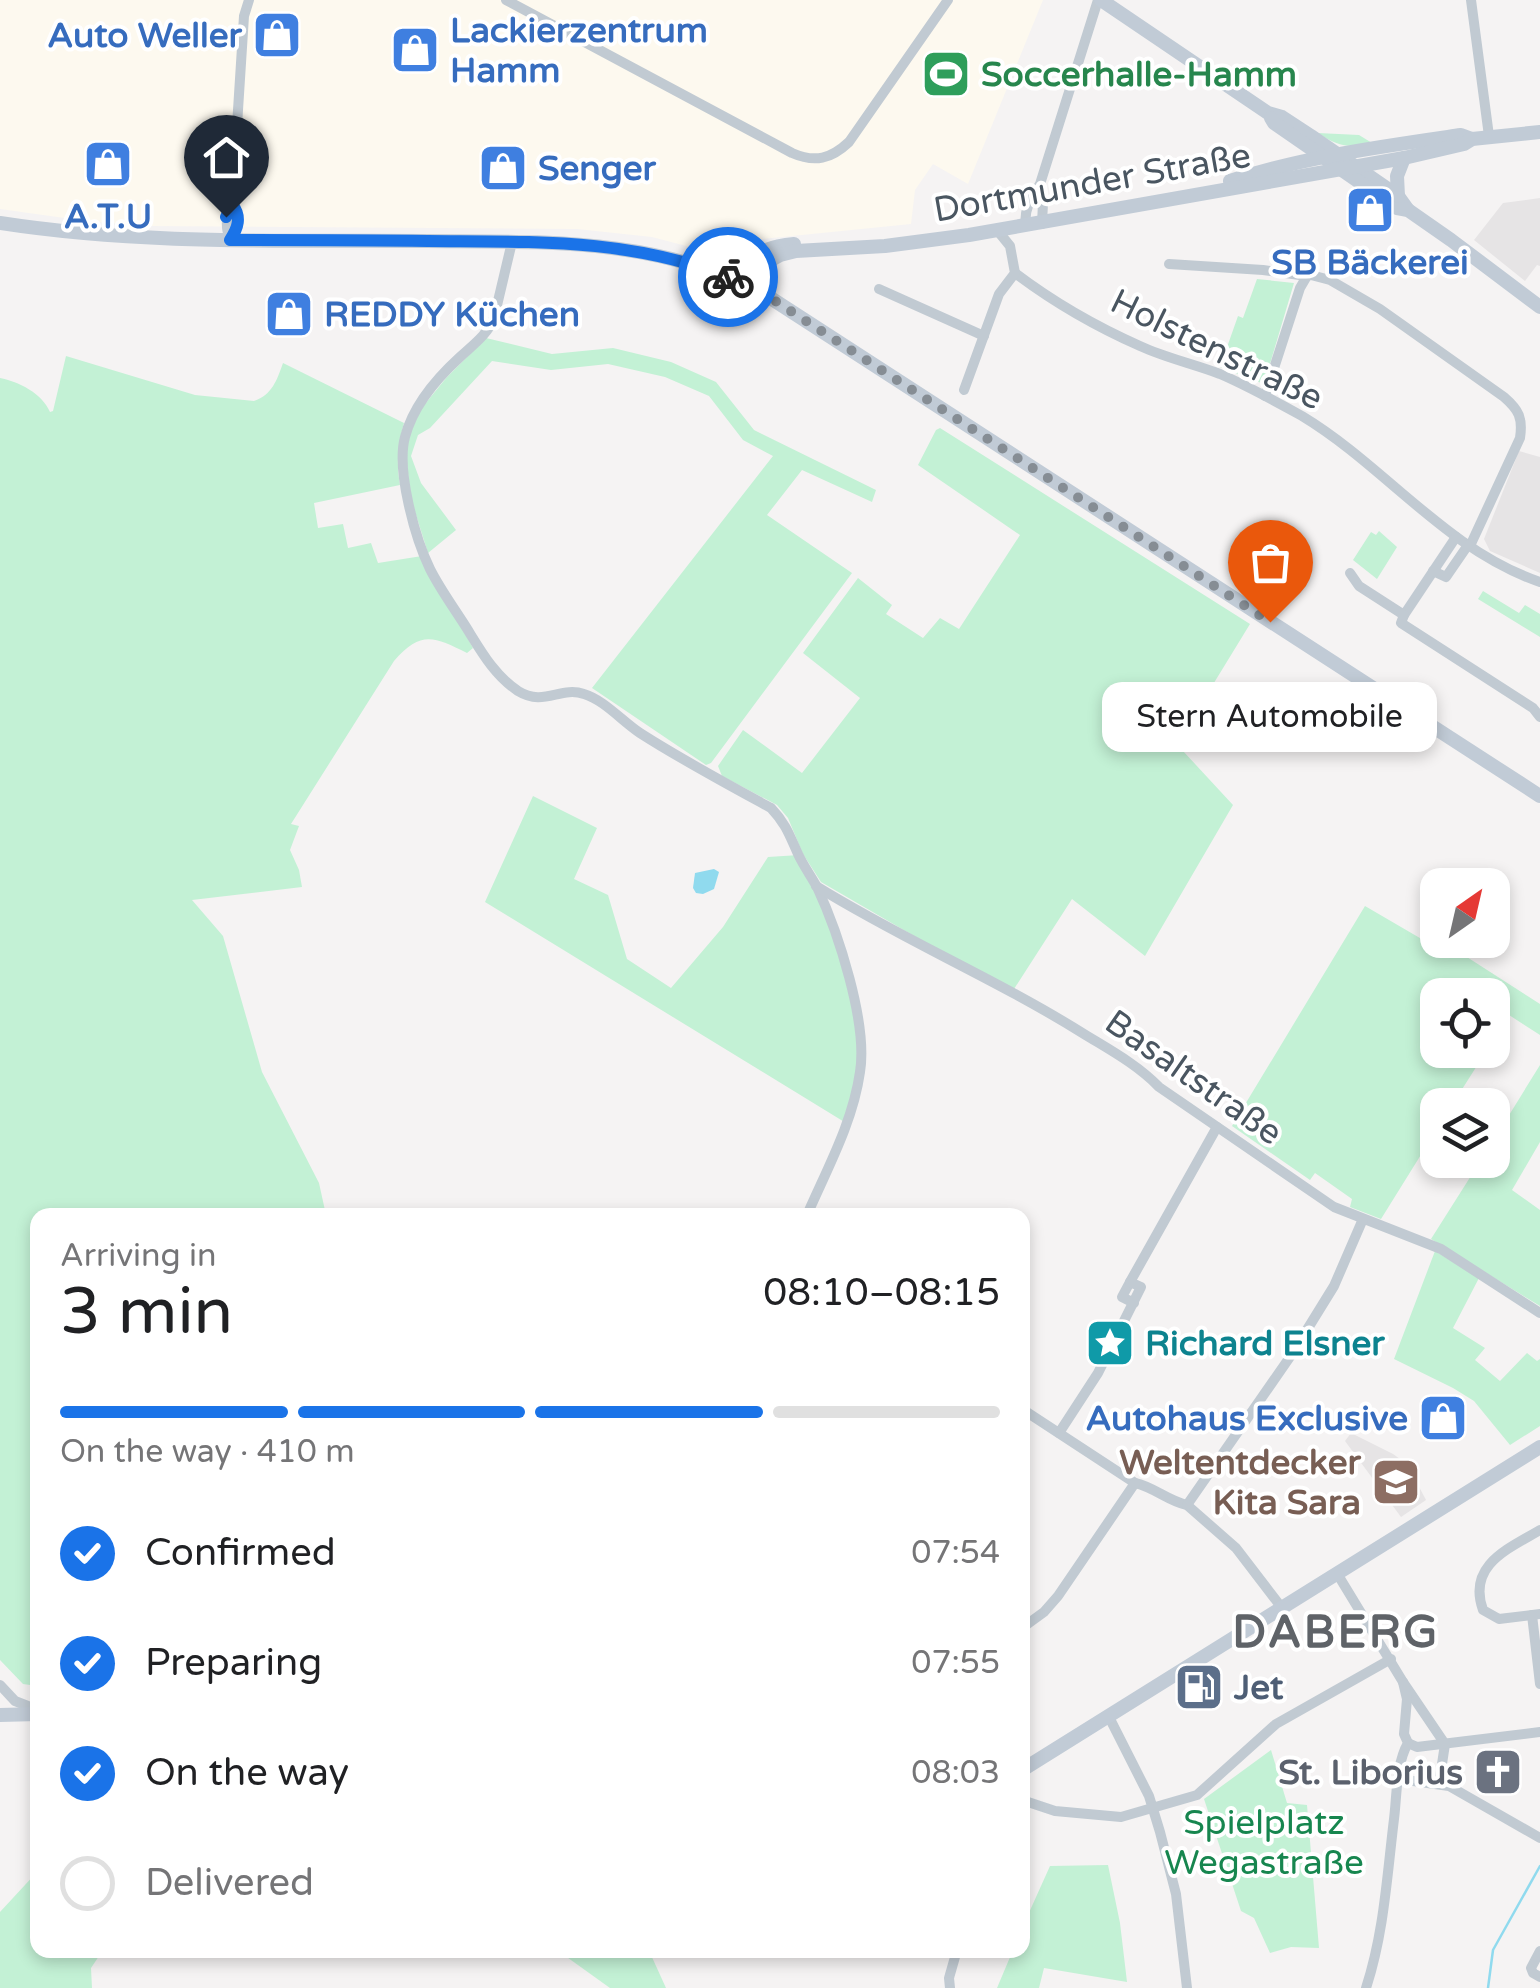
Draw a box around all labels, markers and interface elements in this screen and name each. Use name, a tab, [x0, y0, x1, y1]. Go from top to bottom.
shop icon: Auto Weller	[251, 9, 303, 61]
place label: Lackierzentrum Hamm	[450, 10, 708, 92]
place label: Auto Weller	[47, 15, 243, 57]
shop icon: Lackierzentrum Hamm	[389, 24, 441, 76]
sports icon: Soccerhalle-Hamm	[920, 48, 972, 100]
place label: Soccerhalle-Hamm	[981, 54, 1297, 96]
pin	[184, 115, 269, 218]
icon: home	[199, 130, 254, 185]
street label: Dortmunder Straße	[930, 134, 1254, 232]
shop icon: A.T.U	[82, 138, 134, 190]
shop icon: Senger	[477, 142, 529, 194]
place label: Senger	[538, 148, 657, 190]
shop icon: SB Bäckerei	[1344, 184, 1396, 236]
place label: A.T.U	[64, 196, 152, 238]
courier	[678, 227, 778, 327]
place label: SB Bäckerei	[1271, 242, 1469, 284]
icon: bike	[701, 250, 756, 305]
street label: Holstenstraße	[1104, 280, 1330, 419]
shop icon: REDDY Küchen	[263, 288, 315, 340]
place label: REDDY Küchen	[324, 294, 580, 336]
pin	[1228, 520, 1313, 623]
icon: bag	[1243, 535, 1298, 590]
callout: Stern Automobile	[1102, 682, 1438, 752]
text: Stern Automobile	[1136, 698, 1403, 736]
north arrow	[1420, 868, 1510, 958]
map controls	[1420, 868, 1510, 1178]
button: locate	[1420, 978, 1510, 1068]
street label: Basaltstraße	[1097, 1001, 1290, 1154]
button: layers	[1420, 1088, 1510, 1178]
text: Arriving in	[60, 1237, 217, 1275]
text: 08:10–08:15	[763, 1270, 1000, 1316]
text: 3 min	[60, 1273, 233, 1352]
place icon: Richard Elsner	[1084, 1317, 1136, 1369]
place label: Richard Elsner	[1145, 1323, 1385, 1365]
shop icon: Autohaus Exclusive	[1417, 1392, 1469, 1444]
place label: Autohaus Exclusive	[1085, 1398, 1408, 1440]
text: On the way · 410 m	[60, 1433, 355, 1471]
place label: Weltentdecker Kita Sara	[1119, 1442, 1362, 1524]
school or university icon: Weltentdecker Kita Sara	[1370, 1456, 1422, 1508]
icon: check	[60, 1526, 115, 1581]
text: Confirmed	[145, 1530, 336, 1576]
text: 07:54	[911, 1534, 1000, 1572]
district label: DABERG	[1232, 1606, 1440, 1660]
icon: check	[60, 1636, 115, 1691]
text: Preparing	[145, 1640, 322, 1686]
text: 07:55	[911, 1644, 1000, 1682]
fuel station icon: Jet	[1173, 1661, 1225, 1713]
place label: Jet	[1233, 1667, 1284, 1709]
icon: check	[60, 1746, 115, 1801]
church icon: St. Liborius	[1472, 1746, 1524, 1798]
text: On the way	[145, 1750, 349, 1796]
place label: St. Liborius	[1278, 1752, 1463, 1794]
text: 08:03	[911, 1754, 1000, 1792]
park label: Spielplatz Wegastraße	[1164, 1802, 1364, 1884]
text: Delivered	[145, 1860, 314, 1906]

